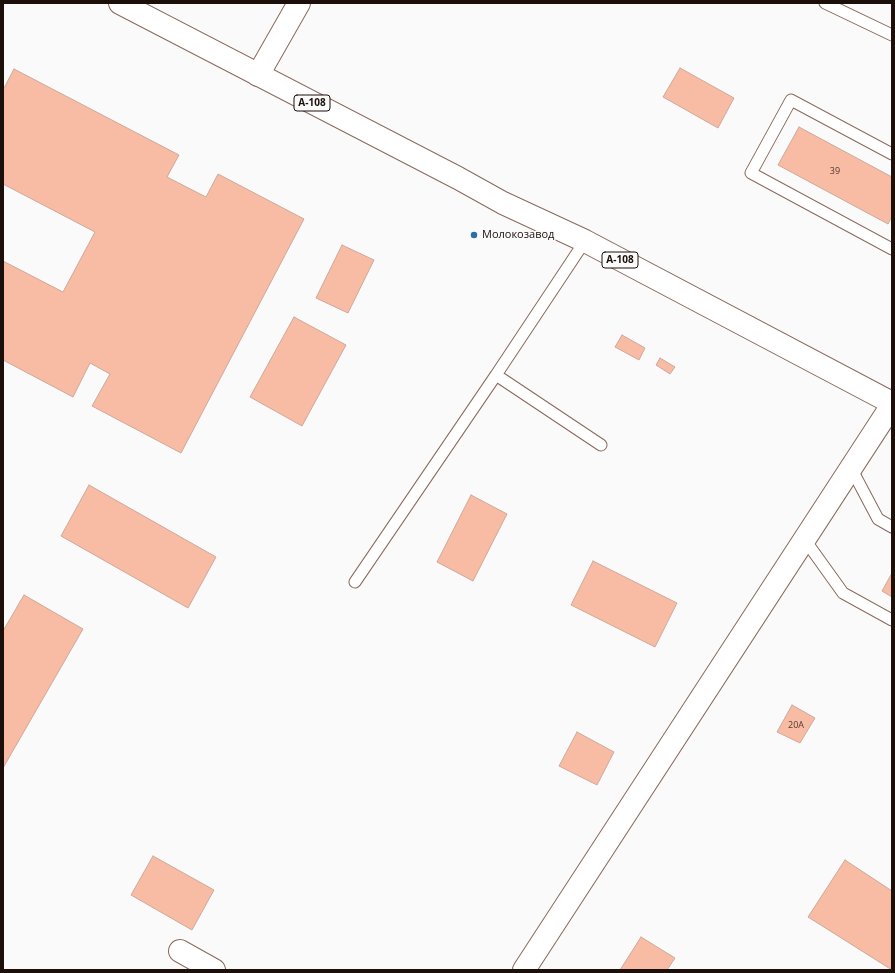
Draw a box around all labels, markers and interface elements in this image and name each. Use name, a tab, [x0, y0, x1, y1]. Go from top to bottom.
road number: А-108	[294, 95, 330, 111]
house number: 39	[830, 166, 840, 176]
place label: Молокозавод	[482, 228, 554, 242]
marker: Молокозавод	[469, 230, 479, 240]
road number: А-108	[602, 252, 638, 268]
house number: 20А	[788, 720, 804, 730]

